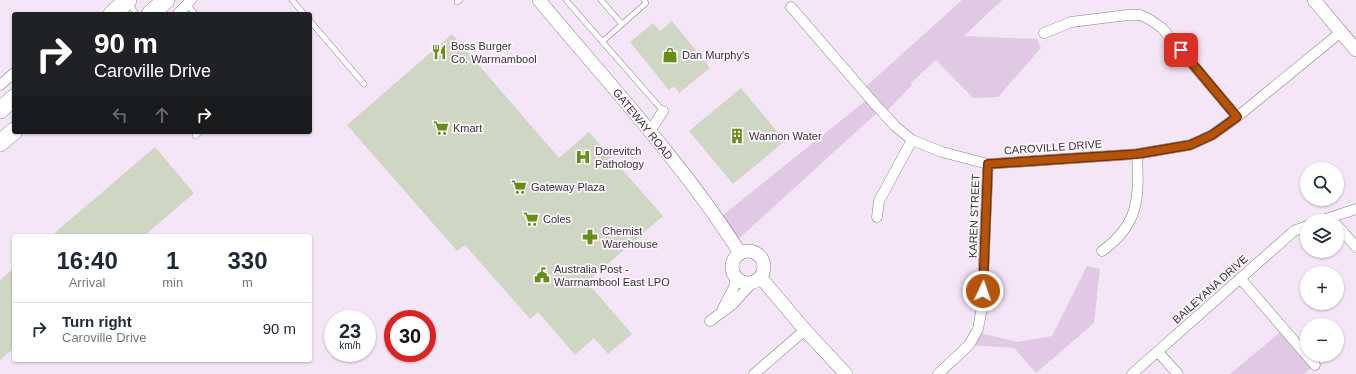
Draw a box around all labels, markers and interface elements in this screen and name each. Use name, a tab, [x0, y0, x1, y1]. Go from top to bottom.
icon: right	[28, 28, 80, 80]
text: 90 m	[94, 28, 158, 59]
pin	[1164, 33, 1198, 67]
icon: arrive	[1170, 39, 1192, 61]
place label: Boss Burger Co. Warrnambool	[451, 40, 537, 65]
restaurant icon: Boss Burger Co. Warrnambool	[430, 43, 448, 61]
shop icon: Dan Murphy's	[661, 46, 679, 64]
place label: Dan Murphy's	[682, 49, 750, 61]
text: Caroville Drive	[94, 61, 211, 81]
street label: GATEWAY ROAD	[611, 86, 675, 162]
icon: left	[109, 104, 131, 126]
icon: ahead	[151, 104, 173, 126]
icon: right	[193, 104, 215, 126]
supermarket icon: Kmart	[432, 119, 450, 137]
place label: Kmart	[453, 122, 482, 134]
building icon: Wannon Water	[728, 127, 746, 145]
place label: Wannon Water	[749, 130, 822, 142]
street label: CAROVILLE DRIVE	[1003, 138, 1103, 156]
place label: Dorevitch Pathology	[595, 145, 644, 170]
hospital icon: Dorevitch Pathology	[574, 148, 592, 166]
map controls	[1300, 162, 1344, 362]
button: search	[1300, 162, 1344, 206]
street label: KAREN STREET	[967, 173, 981, 258]
supermarket icon: Gateway Plaza	[510, 178, 528, 196]
place label: Gateway Plaza	[531, 181, 606, 193]
supermarket icon: Coles	[522, 210, 540, 228]
place label: Coles	[543, 213, 572, 225]
button: layers	[1300, 214, 1344, 258]
place label: Chemist Warehouse	[602, 225, 658, 250]
pharmacy icon: Chemist Warehouse	[581, 228, 599, 246]
text: 16:40	[56, 247, 118, 274]
text: 1	[166, 247, 179, 274]
text: 330	[228, 247, 268, 274]
street label: BAILEYANA DRIVE	[1170, 252, 1250, 326]
place label: Australia Post - Warrnambool East LPO	[554, 263, 670, 288]
public building icon: Australia Post - Warrnambool East LPO	[533, 266, 551, 284]
button: +	[1300, 266, 1344, 310]
position arrow	[962, 270, 1004, 312]
text: Arrival	[69, 275, 106, 290]
text: min	[162, 275, 183, 290]
text: m	[242, 275, 253, 290]
speed limit sign: 30	[384, 310, 436, 362]
text: Turn right	[62, 313, 132, 330]
icon: right	[28, 318, 50, 340]
button: −	[1300, 318, 1344, 362]
text: 90 m	[263, 320, 296, 337]
text: 23	[339, 320, 361, 342]
text: Caroville Drive	[62, 330, 147, 345]
text: km/h	[339, 340, 361, 351]

